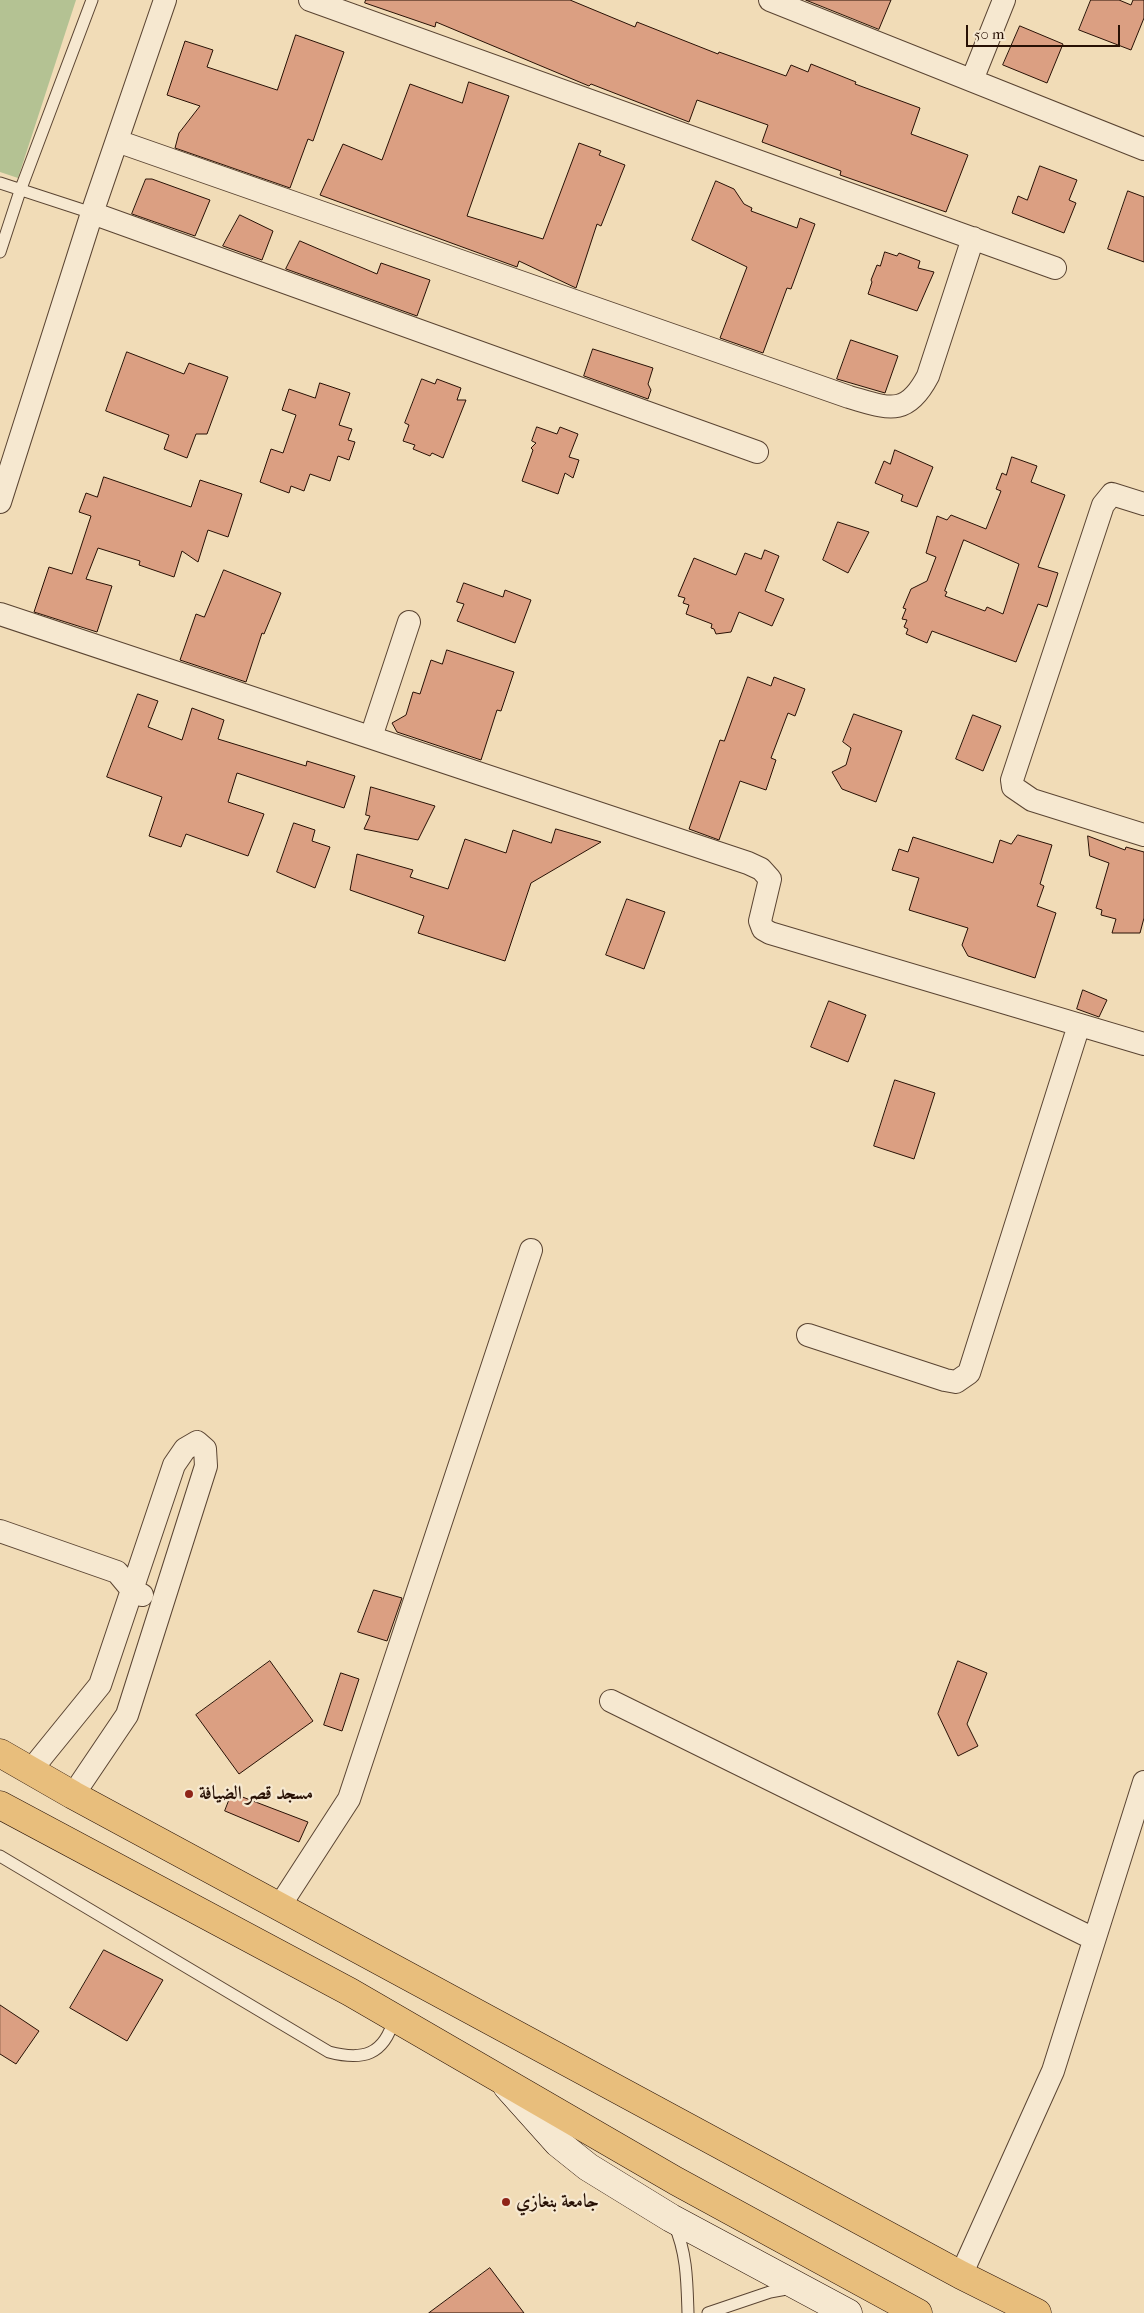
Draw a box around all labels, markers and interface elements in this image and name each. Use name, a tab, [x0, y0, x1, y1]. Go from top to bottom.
scale bar	[969, 15, 1123, 47]
text: 50 m	[974, 25, 1004, 43]
place label: مسجد قصر الضيافة	[199, 1783, 313, 1805]
marker: مسجد قصر الضيافة	[183, 1788, 195, 1800]
place label: جامعة بنغازي	[516, 2191, 599, 2213]
marker: جامعة بنغازي	[500, 2196, 512, 2208]

